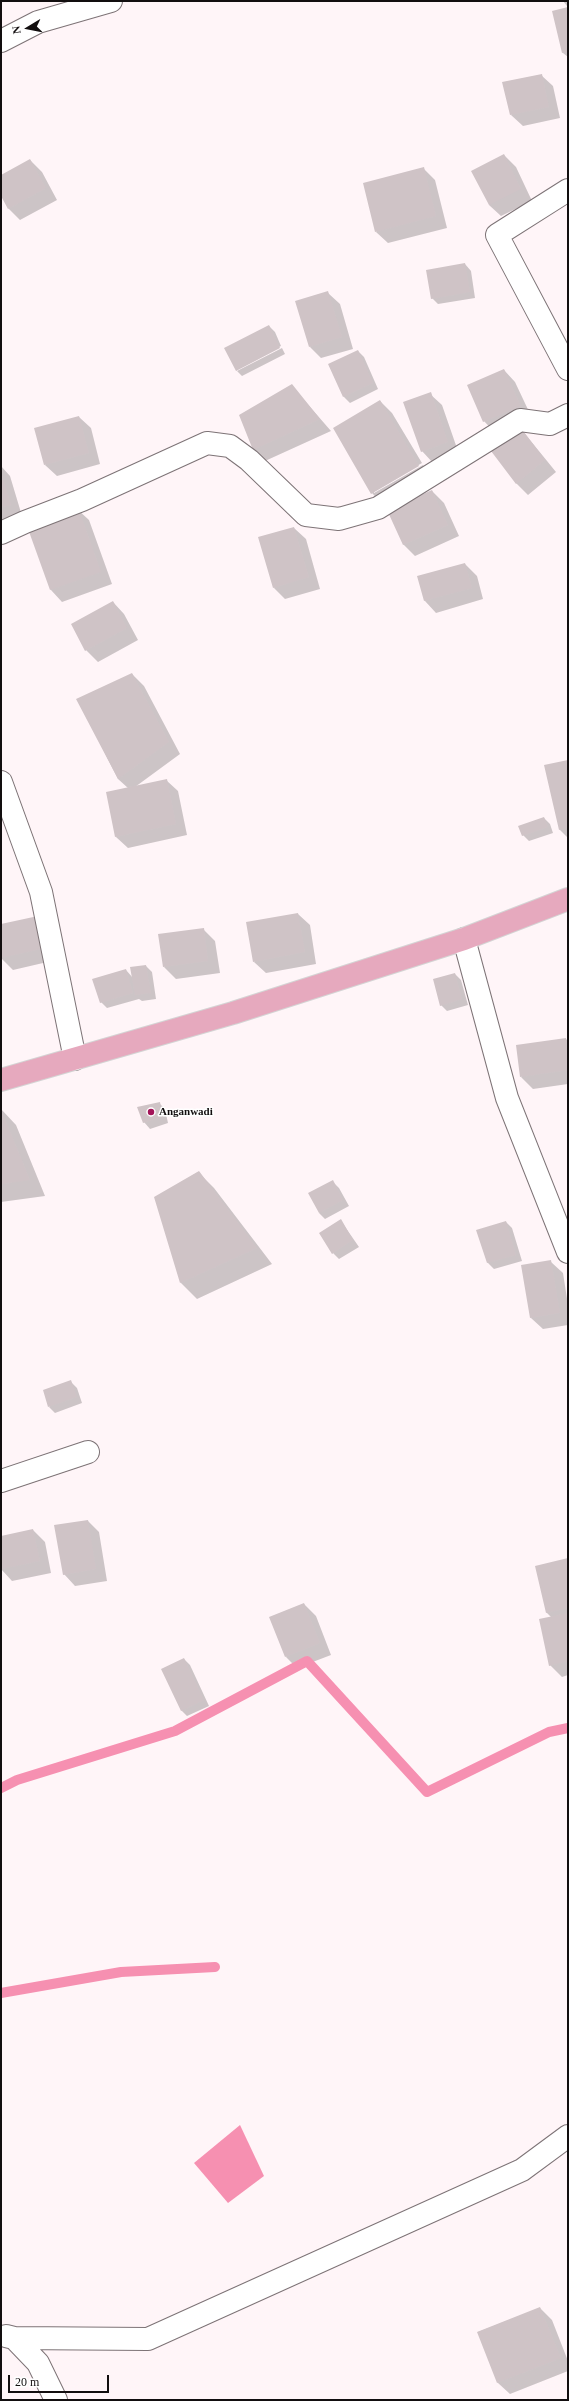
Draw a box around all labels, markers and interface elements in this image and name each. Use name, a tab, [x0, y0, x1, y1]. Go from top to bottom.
north arrow	[8, 8, 48, 48]
text: N	[10, 25, 23, 35]
place label: Anganwadi	[159, 1105, 213, 1119]
marker: Anganwadi	[146, 1107, 156, 1117]
scale bar	[10, 2367, 111, 2393]
text: 20 m	[15, 2375, 39, 2389]

